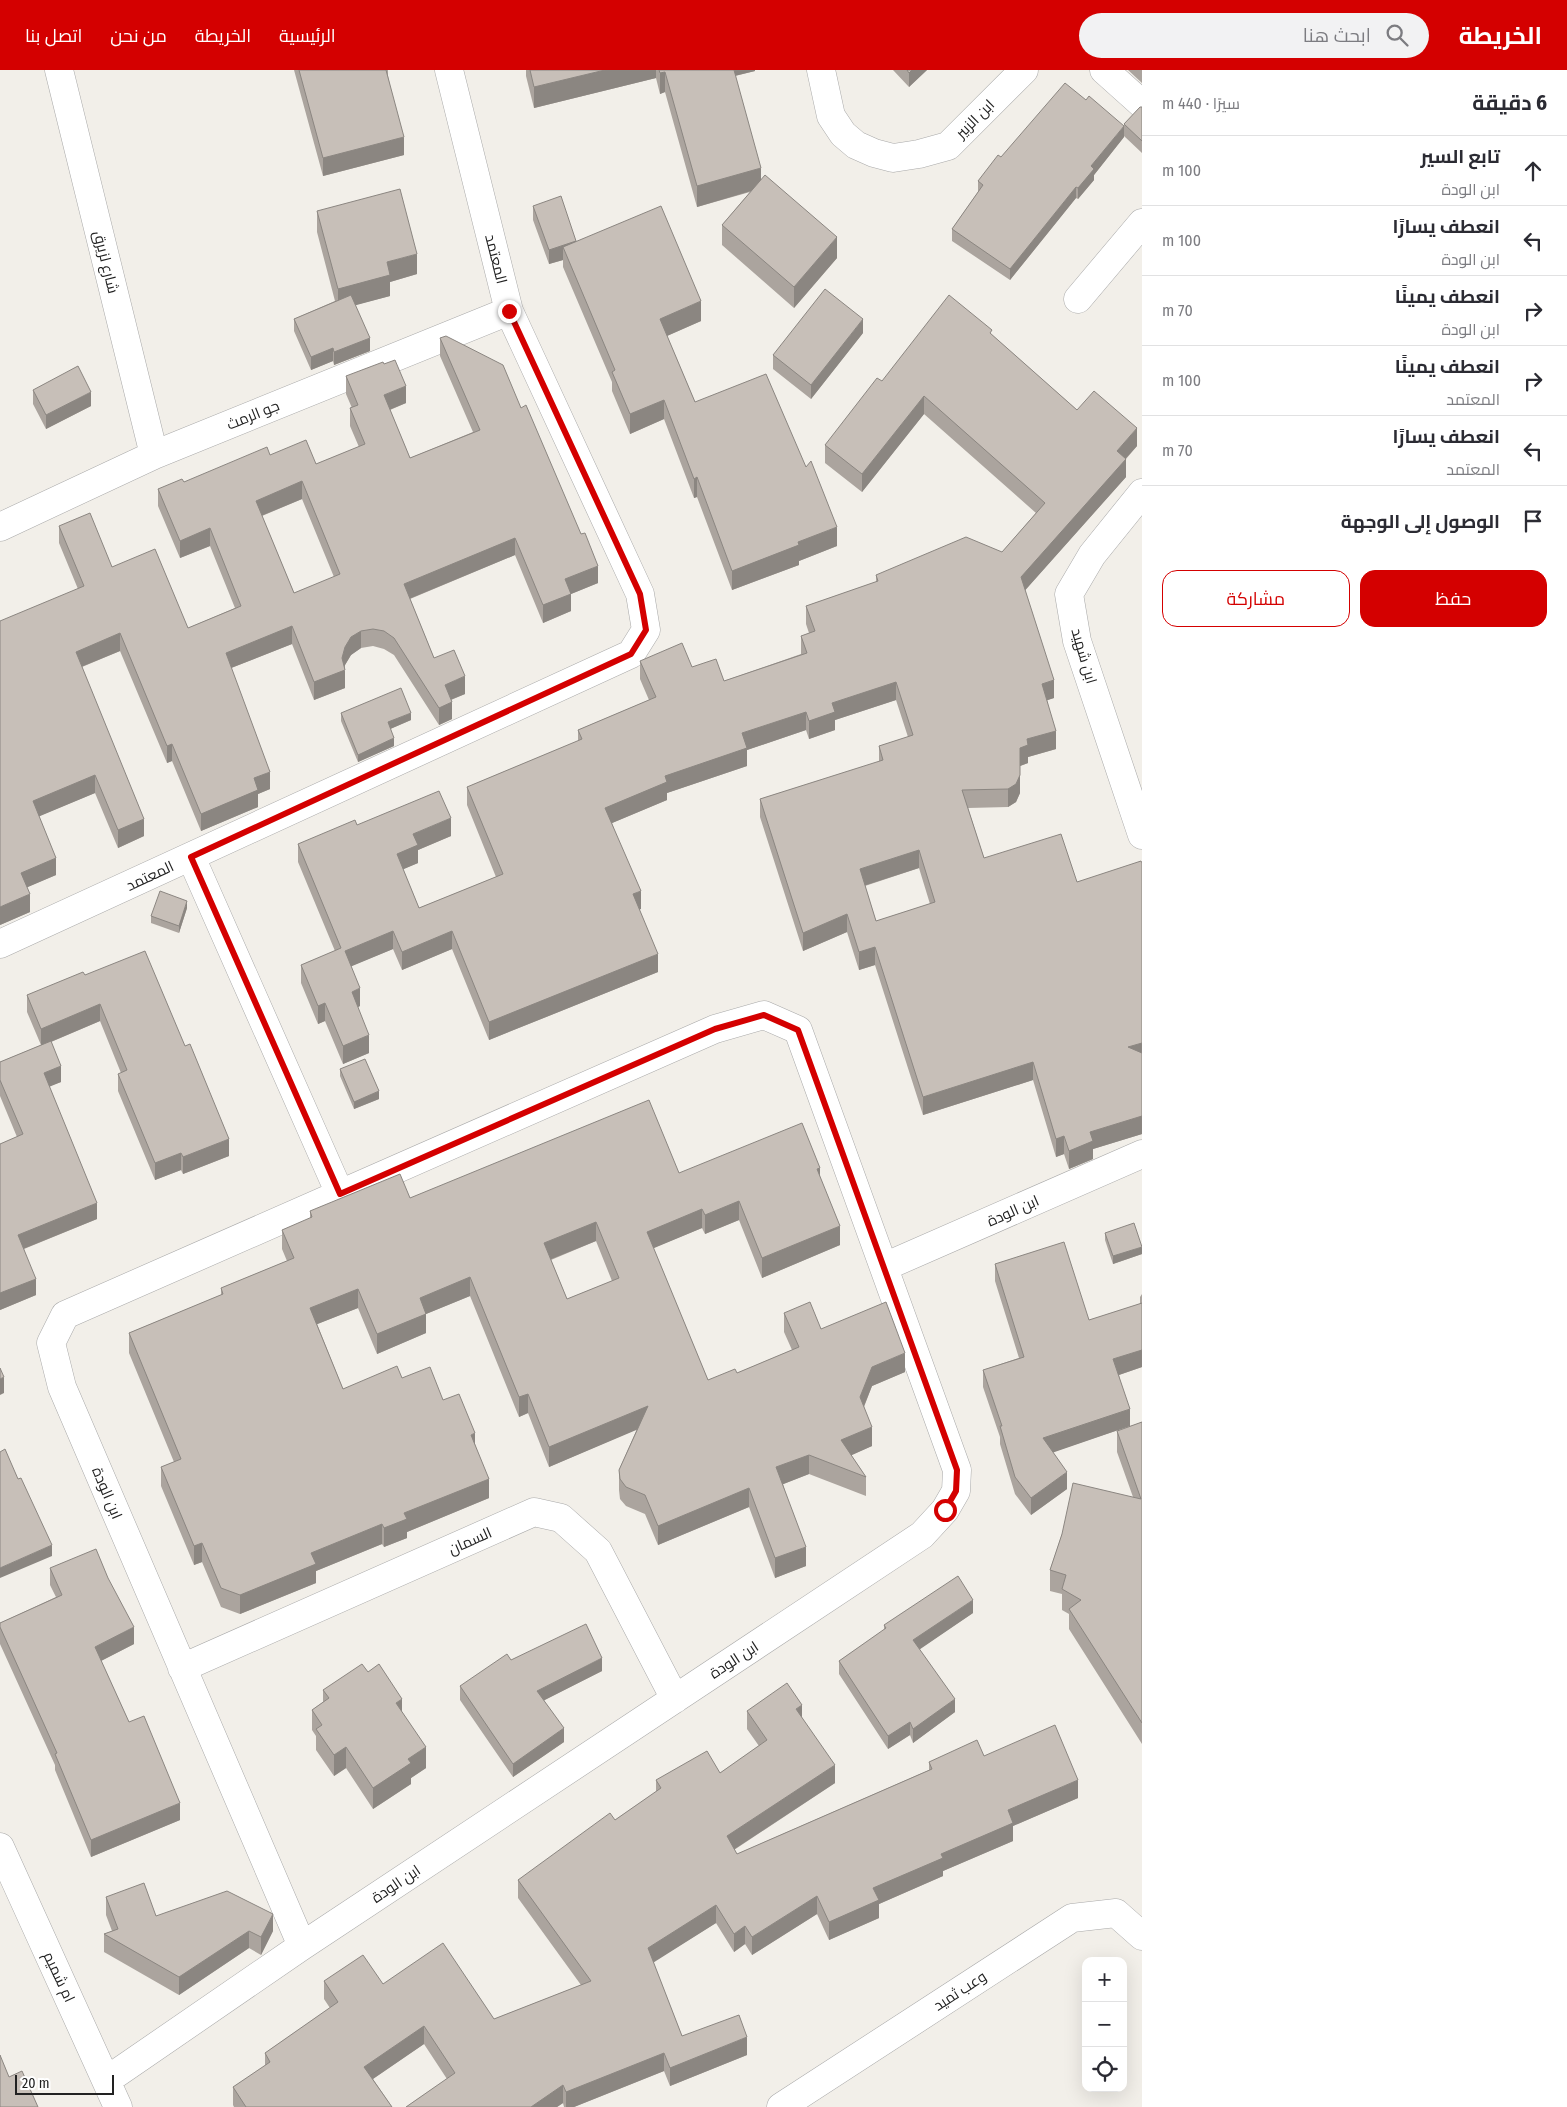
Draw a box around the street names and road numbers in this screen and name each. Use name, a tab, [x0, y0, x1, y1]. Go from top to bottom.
street label: ابن الزبير	[951, 96, 999, 144]
street label: شارع لزيرق	[88, 229, 122, 296]
street label: المعتمد	[481, 232, 511, 286]
street label: جو الرمث	[224, 396, 282, 434]
street label: ابن شهيد	[1067, 626, 1100, 686]
street label: المعتمد	[123, 857, 177, 895]
street label: ابن الودة	[984, 1192, 1042, 1231]
street label: ابن الودة	[87, 1464, 126, 1522]
street label: السمان	[446, 1524, 495, 1559]
street label: ابن الودة	[706, 1638, 762, 1683]
street label: ابن الودة	[368, 1861, 424, 1908]
street label: ام شميم	[39, 1949, 79, 2006]
street label: وعب ثميد	[930, 1967, 990, 2015]

